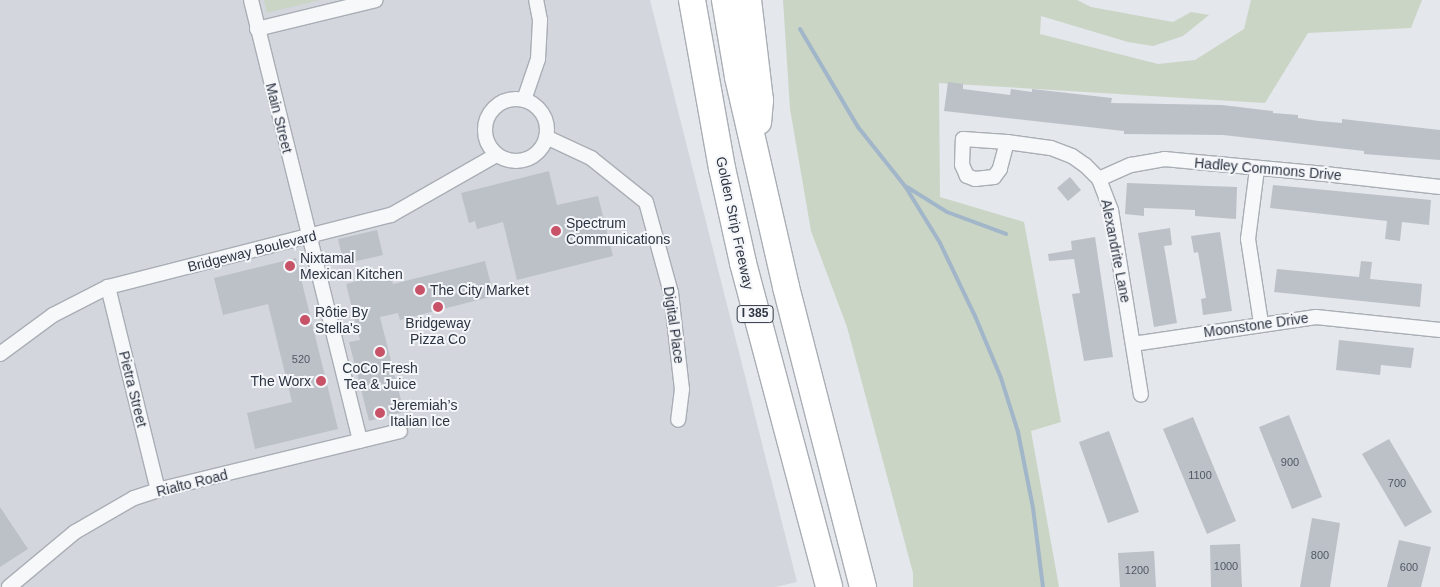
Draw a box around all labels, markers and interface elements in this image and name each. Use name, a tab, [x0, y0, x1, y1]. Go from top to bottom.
street label: Main Street	[262, 81, 296, 155]
street label: Hadley Commons Drive	[1194, 154, 1342, 184]
street label: Golden Strip Freeway	[713, 155, 757, 291]
street label: Alexandrite Lane	[1098, 198, 1134, 304]
place label: Spectrum Communications	[566, 215, 670, 248]
marker: Spectrum Communications	[550, 225, 562, 237]
street label: Bridgeway Boulevard	[186, 227, 318, 275]
place label: Nixtamal Mexican Kitchen	[300, 250, 403, 282]
marker: Nixtamal Mexican Kitchen	[284, 260, 296, 272]
place label: The City Market	[430, 282, 529, 298]
marker: The City Market	[414, 284, 426, 296]
street label: Digital Place	[660, 285, 688, 365]
marker: Bridgeway Pizza Co	[432, 301, 444, 313]
place label: Rôtie By Stella's	[315, 304, 368, 336]
road number: I 385	[736, 304, 774, 324]
street label: Moonstone Drive	[1202, 309, 1310, 341]
marker: Rôtie By Stella's	[299, 314, 311, 326]
place label: Bridgeway Pizza Co	[405, 315, 471, 348]
marker: CoCo Fresh Tea & Juice	[374, 346, 386, 358]
street label: Pietra Street	[115, 349, 151, 429]
house number: 520	[292, 352, 310, 366]
place label: CoCo Fresh Tea & Juice	[342, 360, 418, 392]
place label: The Worx	[251, 373, 311, 389]
marker: The Worx	[315, 375, 327, 387]
place label: Jeremiah’s Italian Ice	[390, 397, 457, 430]
marker: Jeremiah’s Italian Ice	[374, 407, 386, 419]
house number: 900	[1281, 455, 1299, 469]
street label: Rialto Road	[154, 466, 230, 500]
house number: 1100	[1188, 468, 1212, 482]
house number: 700	[1388, 476, 1406, 490]
house number: 800	[1311, 548, 1329, 562]
house number: 1000	[1214, 559, 1238, 573]
house number: 600	[1400, 560, 1418, 574]
house number: 1200	[1125, 563, 1149, 577]

